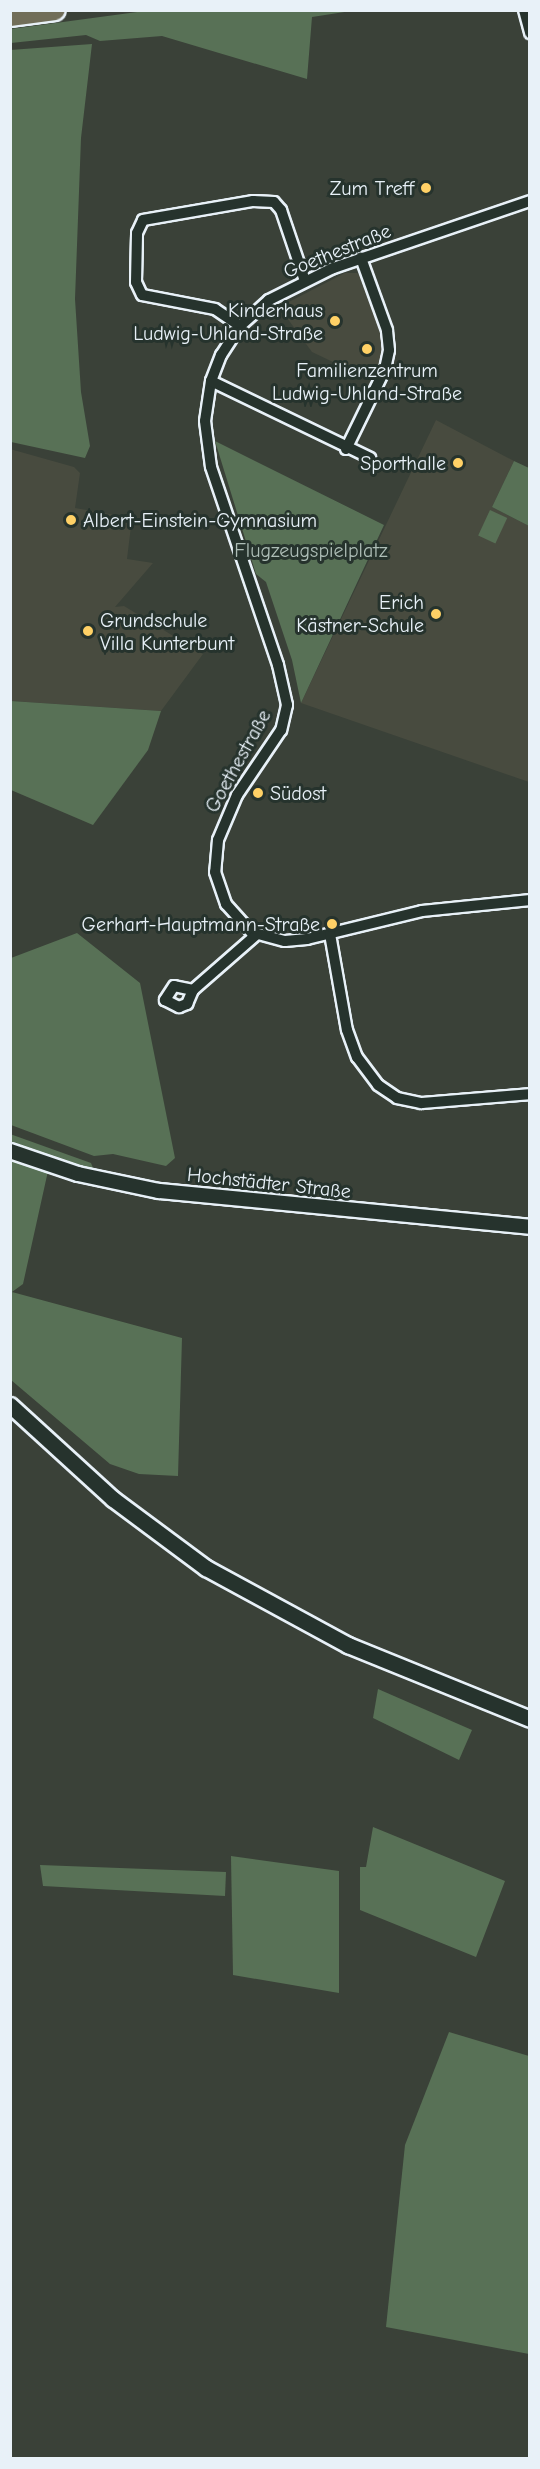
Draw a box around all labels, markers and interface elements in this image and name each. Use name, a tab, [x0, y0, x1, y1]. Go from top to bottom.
place label: Zum Treff	[330, 176, 414, 200]
marker: Zum Treff	[419, 181, 433, 195]
street label: Goethestraße	[280, 219, 394, 283]
place label: Kinderhaus Ludwig-Uhland-Straße	[133, 298, 323, 345]
marker: Kinderhaus Ludwig-Uhland-Straße	[328, 314, 342, 328]
marker: Familienzentrum Ludwig-Uhland-Straße	[360, 342, 374, 356]
place label: Familienzentrum Ludwig-Uhland-Straße	[272, 358, 462, 405]
place label: Sporthalle	[360, 451, 446, 475]
marker: Sporthalle	[451, 456, 465, 470]
place label: Albert-Einstein-Gymnasium	[83, 508, 317, 532]
marker: Albert-Einstein-Gymnasium	[64, 513, 78, 527]
park label: Flugzeugspielplatz	[234, 538, 388, 562]
place label: Erich Kästner-Schule	[296, 590, 424, 637]
marker: Erich Kästner-Schule	[429, 607, 443, 621]
place label: Grundschule Villa Kunterbunt	[100, 608, 234, 655]
marker: Grundschule Villa Kunterbunt	[81, 624, 95, 638]
street label: Goethestraße	[200, 705, 276, 817]
place label: Südost	[270, 781, 326, 805]
marker: Südost	[251, 786, 265, 800]
place label: Gerhart-Hauptmann-Straße	[82, 912, 320, 936]
marker: Gerhart-Hauptmann-Straße	[325, 917, 339, 931]
street label: Hochstädter Straße	[186, 1162, 352, 1204]

